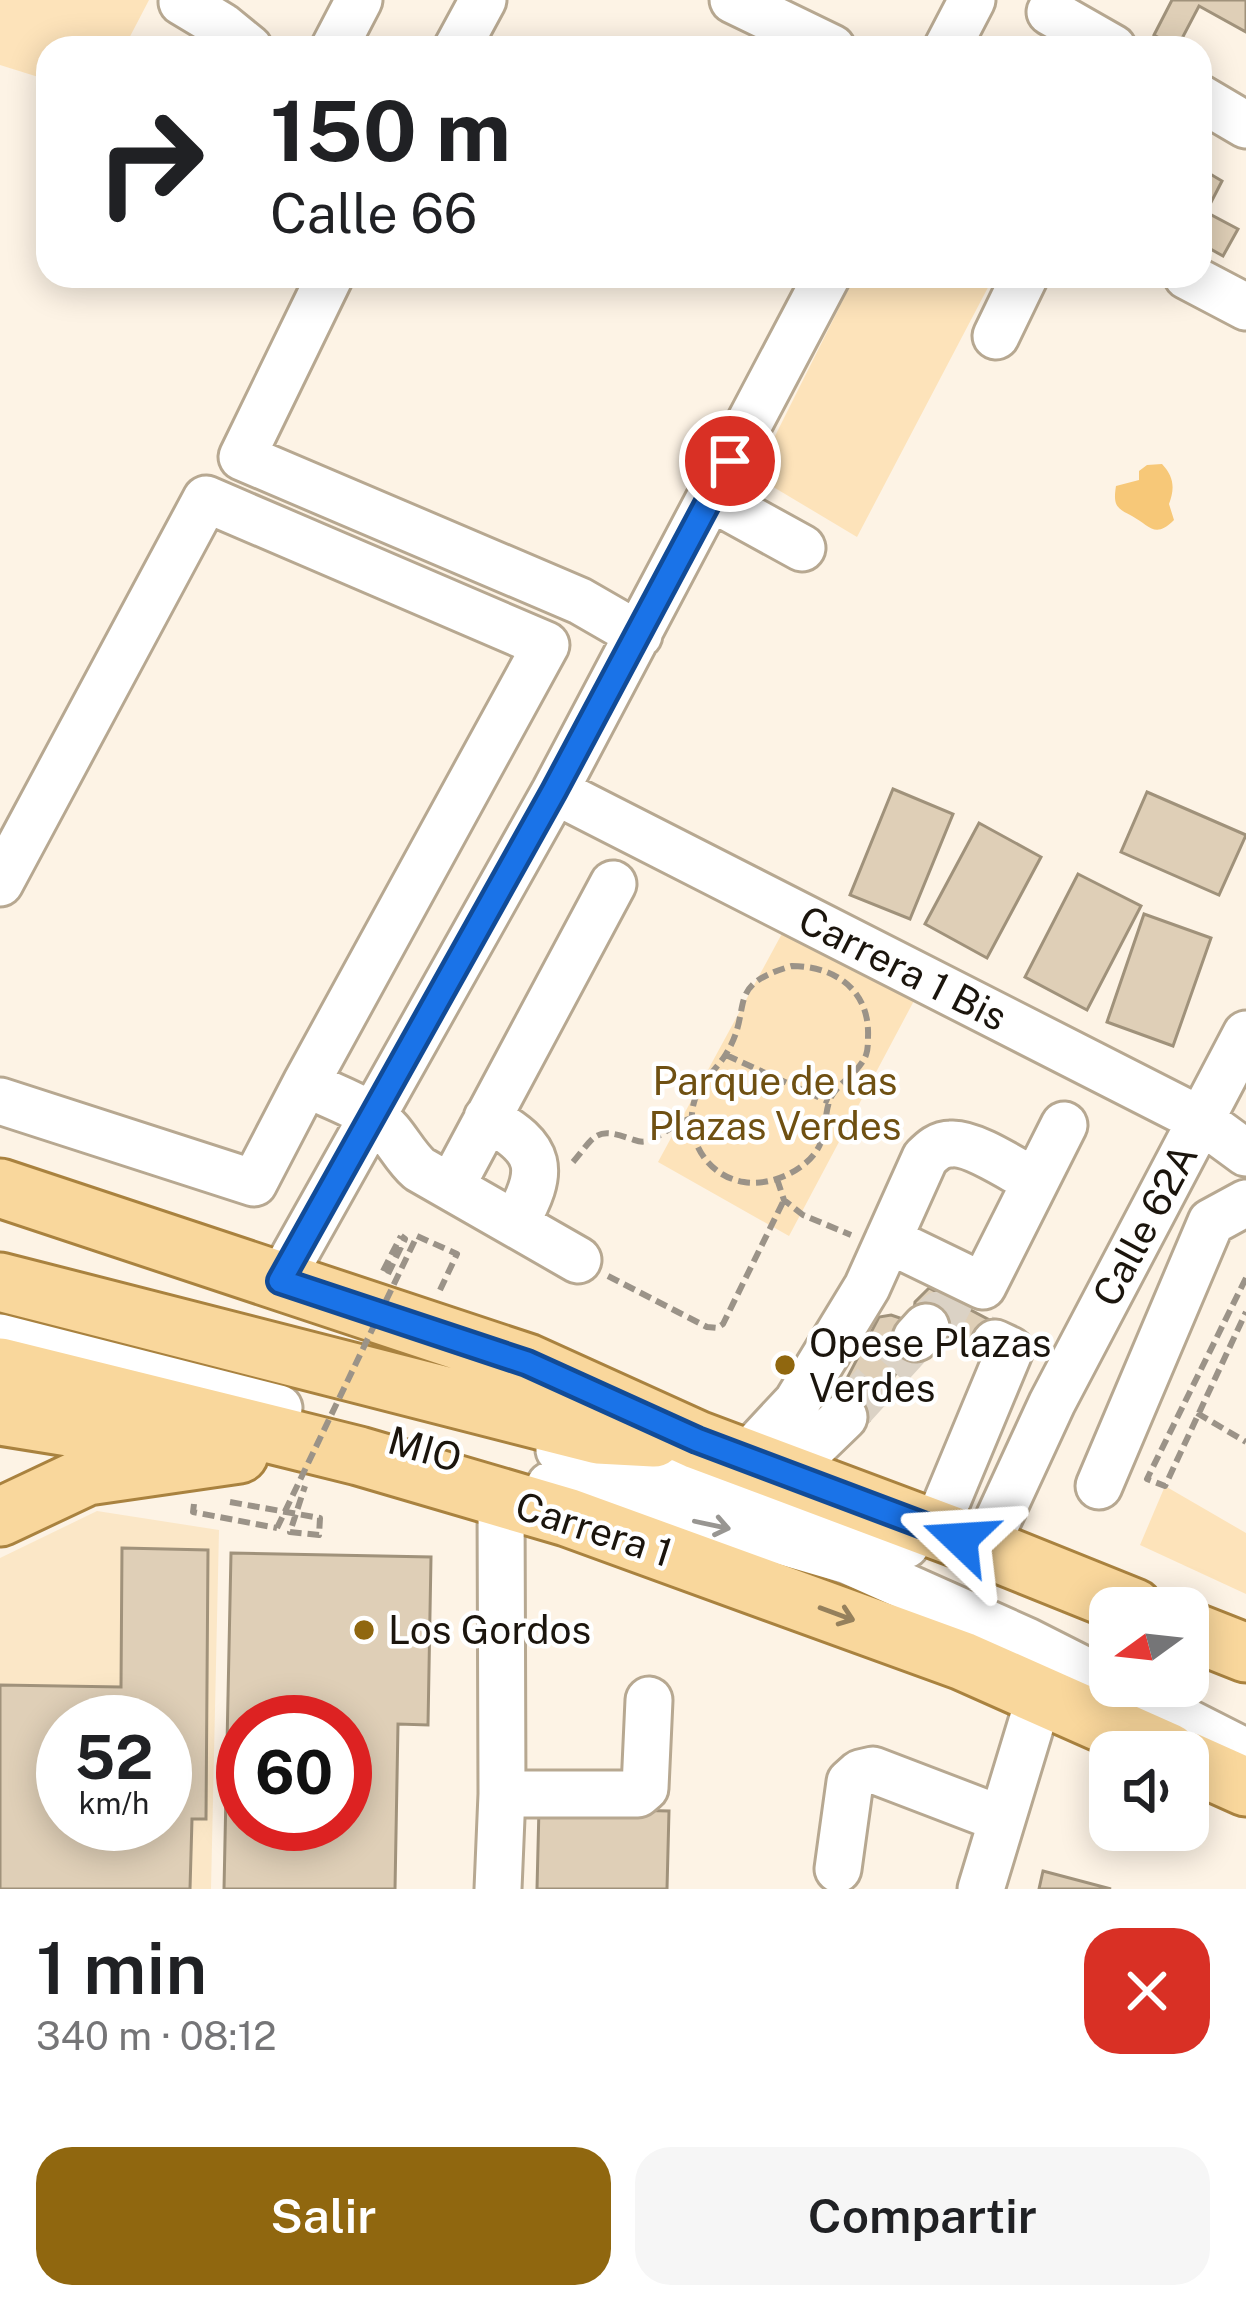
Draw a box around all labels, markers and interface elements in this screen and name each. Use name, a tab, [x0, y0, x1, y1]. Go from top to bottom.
text: 150 m	[270, 81, 511, 180]
icon: right	[72, 84, 228, 240]
text: Calle 66	[270, 182, 477, 245]
pin	[679, 410, 781, 512]
icon: arrive	[697, 428, 763, 494]
street label: Carrera 1 Bis	[791, 896, 1015, 1040]
park label: Parque de las Plazas Verdes	[649, 1058, 901, 1149]
street label: Calle 62A	[1083, 1136, 1207, 1314]
place label: Opese Plazas Verdes	[809, 1320, 1052, 1411]
marker: Opese Plazas Verdes	[772, 1352, 798, 1378]
street label: MIO	[383, 1417, 467, 1481]
position arrow	[897, 1476, 1023, 1602]
street label: Carrera 1	[510, 1482, 678, 1576]
one-way arrow	[692, 1515, 731, 1537]
north arrow	[1089, 1587, 1209, 1707]
map controls	[1089, 1587, 1209, 1851]
one-way arrow	[818, 1604, 855, 1626]
place label: Los Gordos	[388, 1607, 591, 1653]
marker: Los Gordos	[351, 1617, 377, 1643]
speed limit sign: 60	[216, 1695, 372, 1851]
text: 52	[75, 1722, 153, 1793]
button: sound	[1089, 1731, 1209, 1851]
text: km/h	[79, 1785, 149, 1821]
text: 1 min	[36, 1926, 207, 2010]
button: close	[1084, 1928, 1210, 2054]
text: 340 m · 08:12	[36, 2013, 277, 2059]
button: Salir	[36, 2147, 611, 2285]
button: Compartir	[635, 2147, 1210, 2285]

